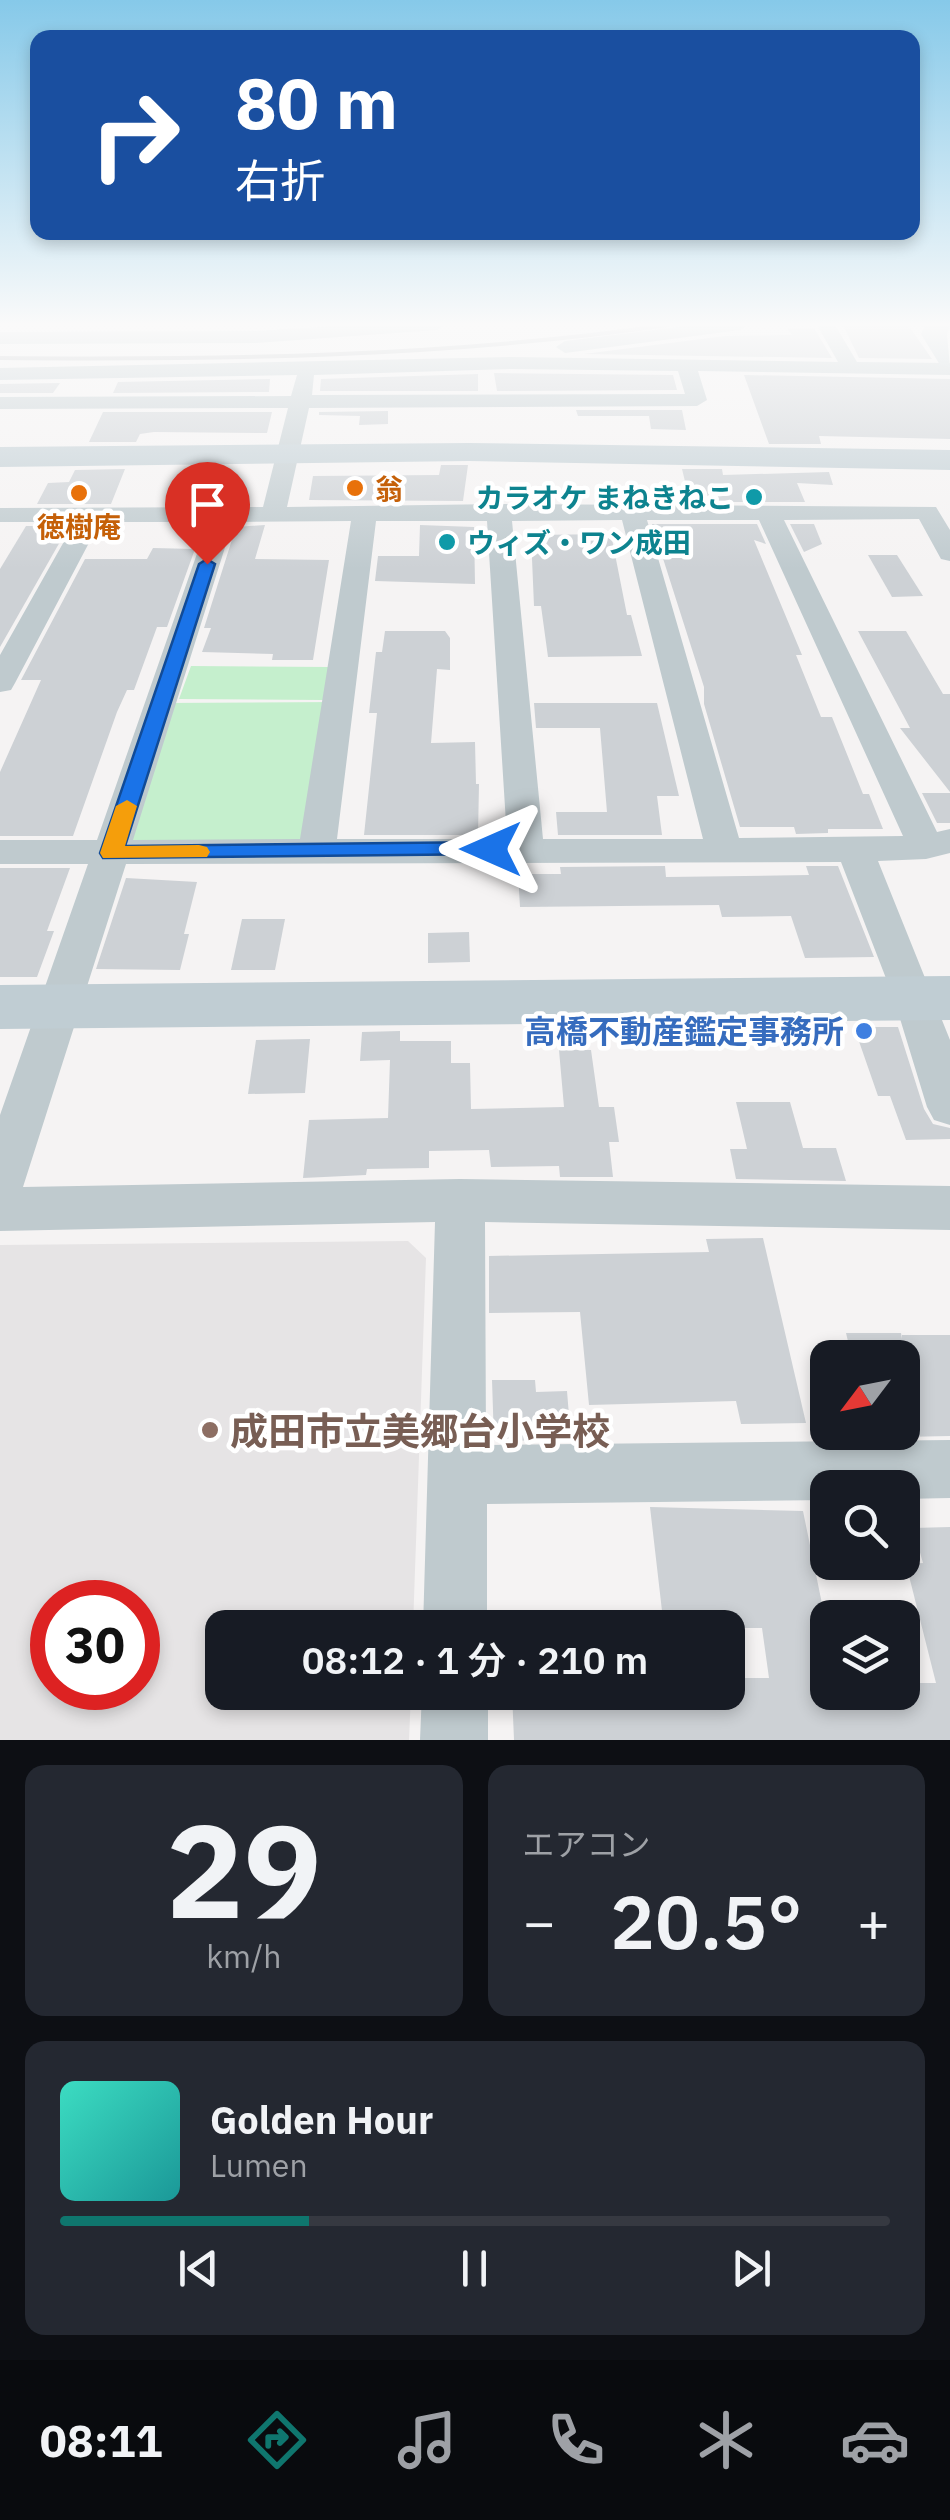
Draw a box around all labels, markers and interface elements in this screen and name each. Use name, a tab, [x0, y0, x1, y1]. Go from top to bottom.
text: 80 m	[235, 57, 398, 148]
icon: right	[70, 70, 200, 200]
text: 右折	[235, 151, 325, 209]
pin	[165, 462, 250, 565]
place label: 翁	[375, 470, 403, 507]
icon: arrive	[180, 477, 235, 532]
marker: 翁	[344, 477, 366, 499]
place label: カラオケ まねきねこ	[475, 479, 734, 516]
marker: 徳樹庵	[68, 482, 90, 504]
marker: カラオケ まねきねこ	[743, 486, 765, 508]
place label: 徳樹庵	[37, 508, 121, 545]
place label: ウィズ・ワン成田	[467, 524, 691, 561]
marker: ウィズ・ワン成田	[436, 531, 458, 553]
position arrow	[439, 797, 543, 901]
place label: 高橋不動産鑑定事務所	[524, 1010, 844, 1052]
marker: 高橋不動産鑑定事務所	[853, 1020, 875, 1042]
north arrow	[810, 1340, 920, 1450]
map controls	[810, 1340, 920, 1710]
place label: 成田市立美郷台小学校	[230, 1406, 610, 1455]
marker: 成田市立美郷台小学校	[199, 1419, 221, 1441]
button: search	[810, 1470, 920, 1580]
speed limit sign: 30	[30, 1580, 160, 1710]
button: layers	[810, 1600, 920, 1710]
text: 08:12 · 1 分 · 210 m	[302, 1635, 648, 1684]
text: 29	[166, 1785, 322, 1954]
text: エアコン	[523, 1823, 651, 1865]
text: 20.5°	[610, 1872, 803, 1970]
text: −	[523, 1886, 556, 1957]
text: +	[857, 1886, 890, 1957]
text: km/h	[206, 1935, 281, 1977]
text: Golden Hour	[210, 2095, 433, 2144]
text: Lumen	[210, 2144, 308, 2186]
icon: previous	[171, 2241, 226, 2296]
icon: pause	[447, 2241, 502, 2296]
icon: next	[724, 2241, 779, 2296]
icon: directions	[242, 2405, 312, 2475]
icon: music	[392, 2405, 462, 2475]
icon: phone	[541, 2405, 611, 2475]
icon: climate	[691, 2405, 761, 2475]
icon: car	[840, 2405, 910, 2475]
text: 08:11	[40, 2411, 163, 2469]

